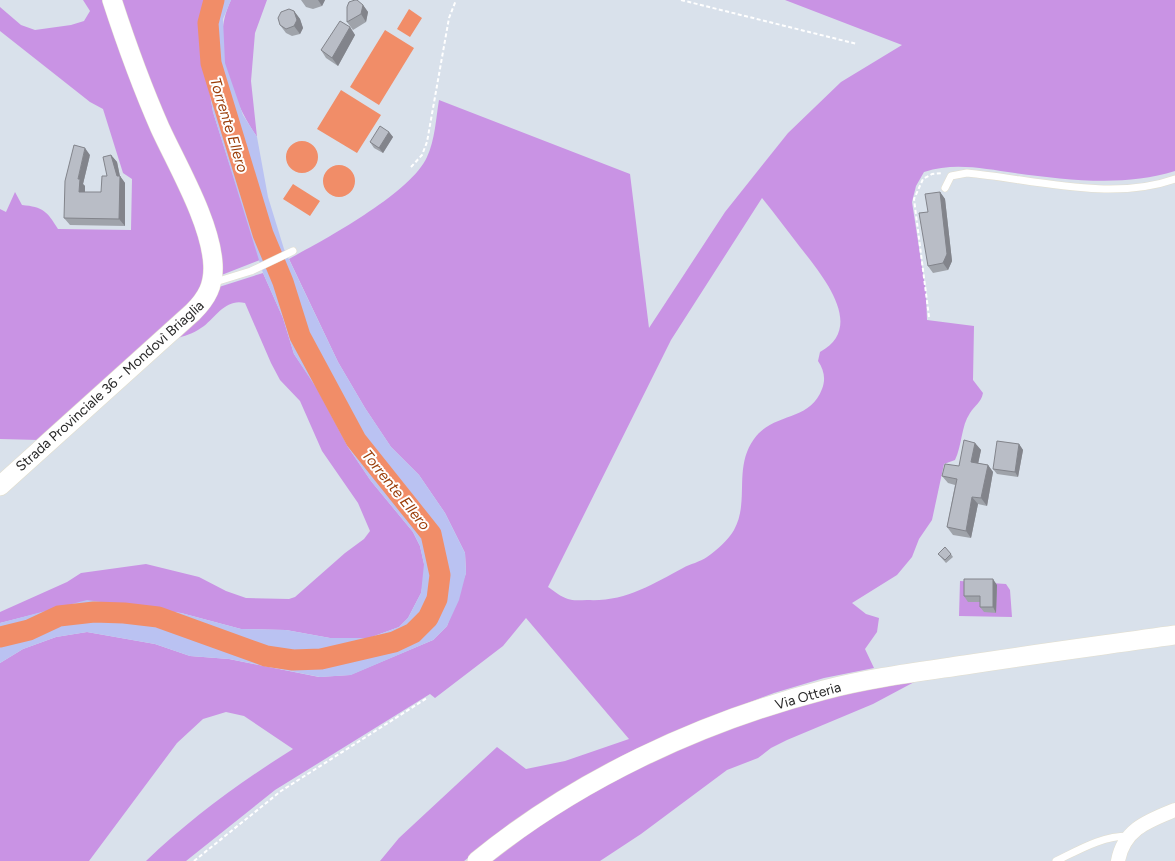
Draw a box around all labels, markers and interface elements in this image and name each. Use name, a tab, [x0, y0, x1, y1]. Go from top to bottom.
water label: Torrente Ellero	[206, 75, 252, 175]
street label: Strada Provinciale 36 - Mondovì Briaglia	[12, 297, 208, 475]
water label: Torrente Ellero	[358, 446, 434, 534]
street label: Via Otteria	[773, 678, 843, 714]

